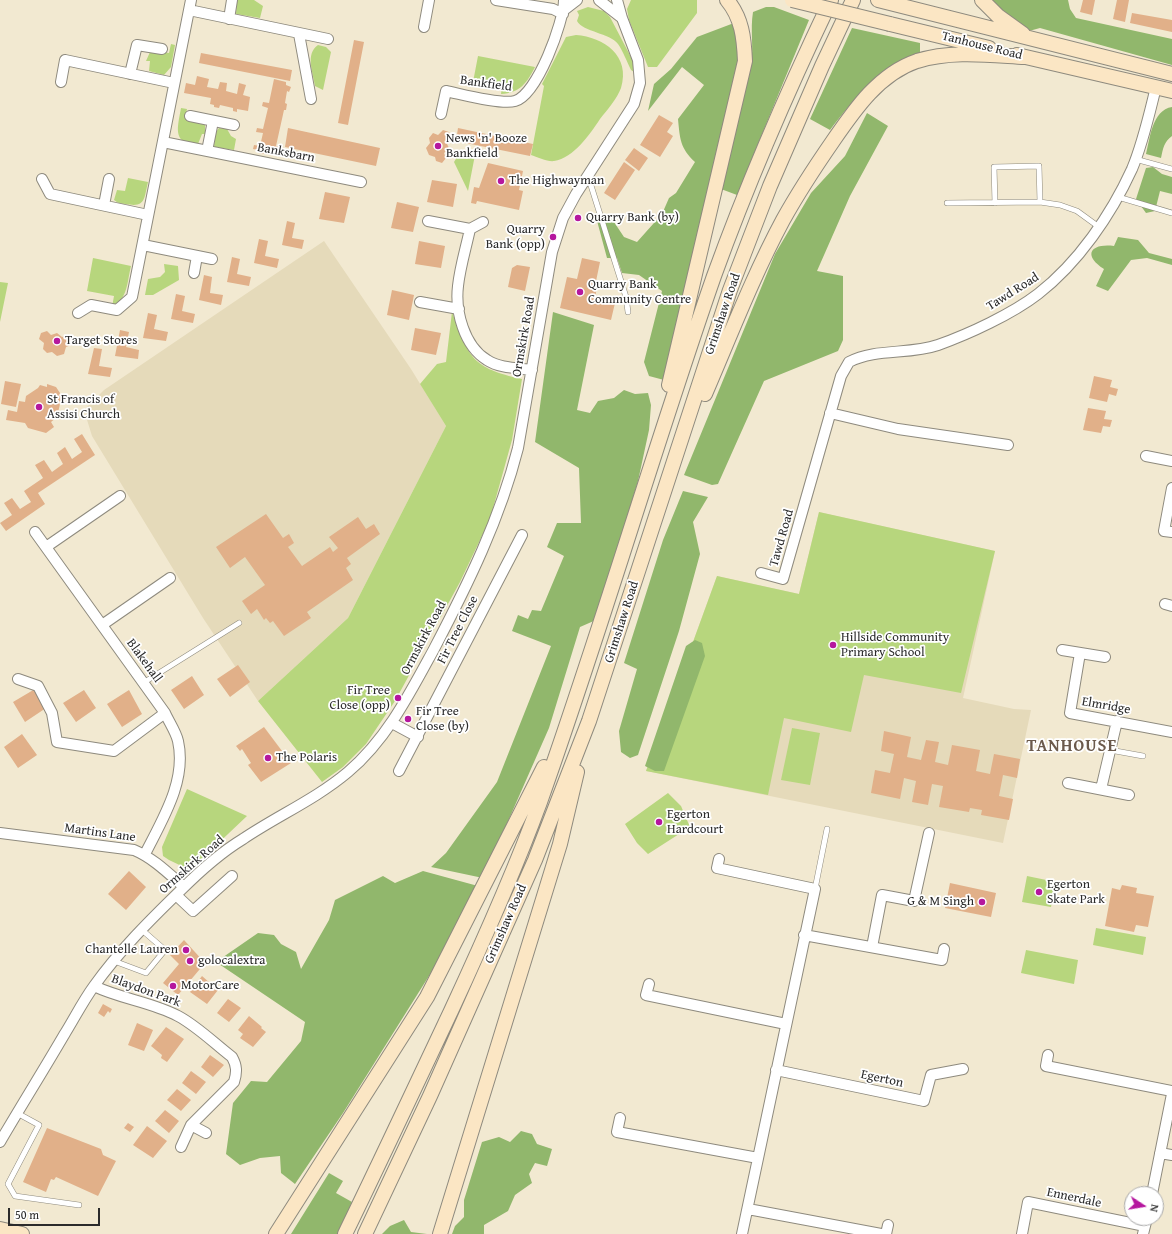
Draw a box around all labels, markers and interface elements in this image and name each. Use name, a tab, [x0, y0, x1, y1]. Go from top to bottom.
street label: Tanhouse Road	[940, 28, 1024, 64]
street label: Bankfield	[459, 73, 513, 95]
place label: News 'n' Booze Bankfield	[446, 131, 527, 162]
street label: Banksbarn	[256, 140, 316, 166]
marker: News 'n' Booze Bankfield	[433, 141, 443, 151]
place label: The Highwayman	[509, 173, 604, 189]
marker: The Highwayman	[496, 176, 506, 186]
place label: Quarry Bank (by)	[586, 210, 679, 226]
marker: Quarry Bank (by)	[573, 213, 583, 223]
place label: Quarry Bank (opp)	[486, 222, 545, 253]
marker: Quarry Bank (opp)	[548, 232, 558, 242]
street label: Tawd Road	[984, 270, 1042, 314]
street label: Grimshaw Road	[702, 271, 744, 357]
place label: Quarry Bank Community Centre	[588, 277, 691, 308]
marker: Quarry Bank Community Centre	[575, 287, 585, 297]
street label: Ormskirk Road	[509, 296, 539, 378]
place label: Target Stores	[65, 333, 137, 349]
marker: Target Stores	[52, 336, 62, 346]
place label: St Francis of Assisi Church	[47, 392, 120, 423]
marker: St Francis of Assisi Church	[34, 402, 44, 412]
street label: Tawd Road	[766, 508, 798, 568]
street label: Grimshaw Road	[601, 579, 643, 665]
street label: Fir Tree Close	[434, 593, 482, 667]
street label: Ormskirk Road	[398, 598, 450, 678]
place label: Hillside Community Primary School	[841, 630, 949, 661]
street label: Blakehall	[123, 636, 165, 686]
marker: Hillside Community Primary School	[828, 640, 838, 650]
place label: Fir Tree Close (opp)	[330, 683, 390, 714]
marker: Fir Tree Close (opp)	[393, 693, 403, 703]
street label: Elmridge	[1080, 694, 1132, 718]
place label: Fir Tree Close (by)	[416, 704, 469, 735]
marker: Fir Tree Close (by)	[403, 714, 413, 724]
district label: TANHOUSE	[1026, 737, 1118, 757]
place label: The Polaris	[276, 750, 337, 766]
marker: The Polaris	[263, 753, 273, 763]
place label: Egerton Hardcourt	[667, 807, 723, 838]
marker: Egerton Hardcourt	[654, 817, 664, 827]
street label: Martins Lane	[63, 820, 137, 846]
street label: Ormskirk Road	[156, 832, 228, 898]
place label: Egerton Skate Park	[1047, 877, 1105, 908]
street label: Grimshaw Road	[482, 882, 530, 966]
marker: Egerton Skate Park	[1034, 887, 1044, 897]
place label: G & M Singh	[907, 894, 974, 910]
marker: G & M Singh	[977, 897, 987, 907]
place label: Chantelle Lauren	[85, 942, 178, 958]
marker: Chantelle Lauren	[181, 945, 191, 955]
place label: golocalextra	[198, 953, 265, 969]
marker: golocalextra	[185, 956, 195, 966]
street label: Blaydon Park	[109, 971, 183, 1011]
place label: MotorCare	[181, 978, 239, 994]
marker: MotorCare	[168, 981, 178, 991]
street label: Egerton	[859, 1067, 905, 1091]
street label: Ennerdale	[1045, 1185, 1103, 1211]
north arrow	[1124, 1186, 1164, 1226]
scale bar	[10, 1200, 102, 1226]
text: N	[1146, 1203, 1163, 1214]
text: 50 m	[15, 1206, 39, 1223]

